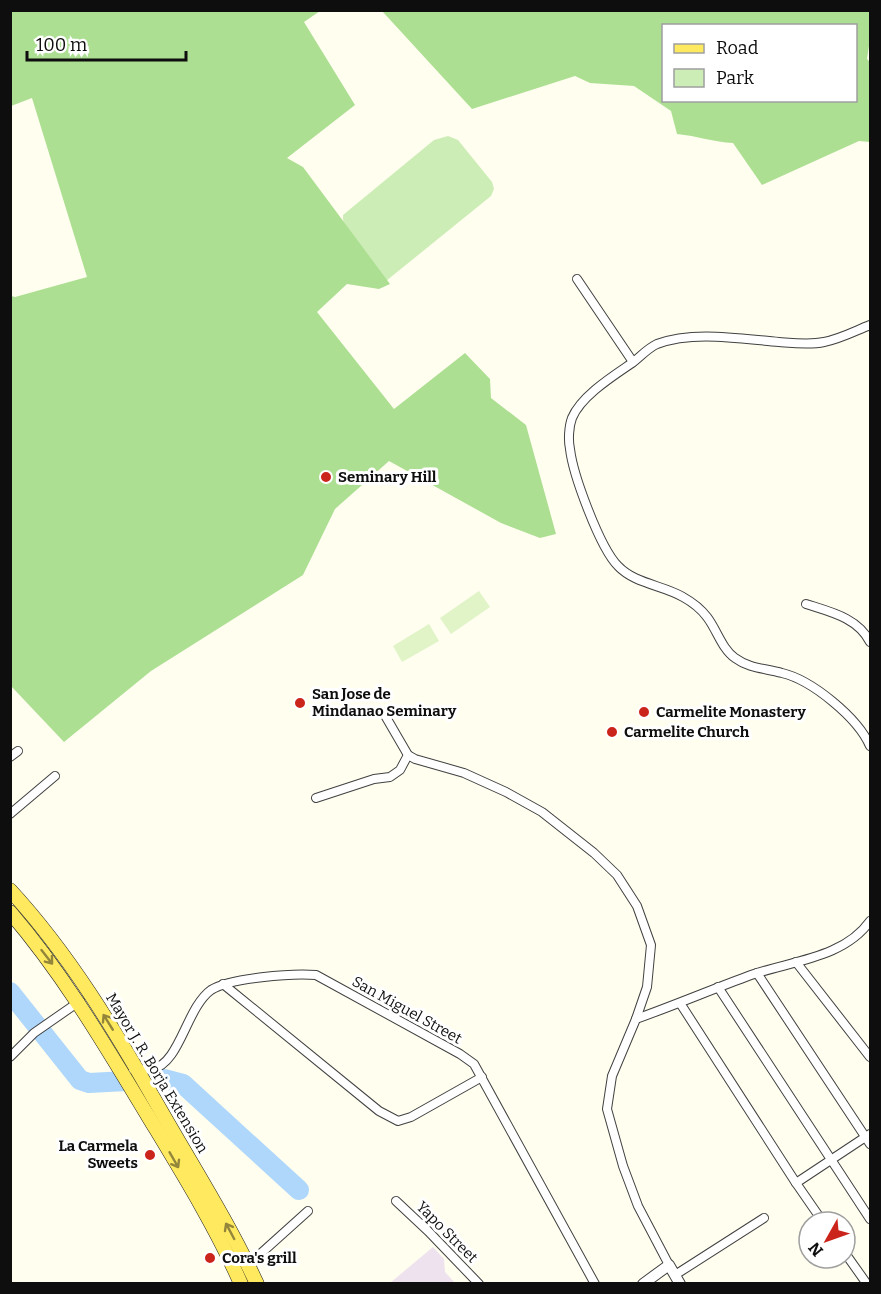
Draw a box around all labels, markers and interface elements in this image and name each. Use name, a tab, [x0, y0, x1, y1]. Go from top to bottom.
scale bar	[27, 24, 186, 62]
legend	[662, 24, 857, 102]
text: 100 m	[36, 34, 87, 56]
text: Road	[716, 37, 759, 59]
text: Park	[716, 67, 755, 89]
place label: Seminary Hill	[338, 468, 437, 486]
marker: Seminary Hill	[319, 470, 333, 484]
place label: San Jose de Mindanao Seminary	[312, 685, 457, 720]
marker: San Jose de Mindanao Seminary	[293, 696, 307, 710]
place label: Carmelite Monastery	[656, 703, 806, 721]
marker: Carmelite Monastery	[637, 705, 651, 719]
place label: Carmelite Church	[624, 723, 750, 741]
marker: Carmelite Church	[605, 725, 619, 739]
one-way arrow	[41, 949, 54, 965]
street label: San Miguel Street	[349, 972, 466, 1048]
street label: Mayor J. R. Borja Extension	[102, 990, 212, 1157]
one-way arrow	[102, 1015, 114, 1031]
place label: La Carmela Sweets	[59, 1137, 139, 1172]
marker: La Carmela Sweets	[143, 1148, 157, 1162]
one-way arrow	[168, 1151, 180, 1168]
street label: Yapo Street	[413, 1198, 482, 1267]
north arrow	[797, 1210, 857, 1270]
one-way arrow	[224, 1223, 235, 1241]
text: N	[805, 1238, 827, 1260]
place label: Cora's grill	[222, 1249, 297, 1267]
marker: Cora's grill	[203, 1251, 217, 1265]

